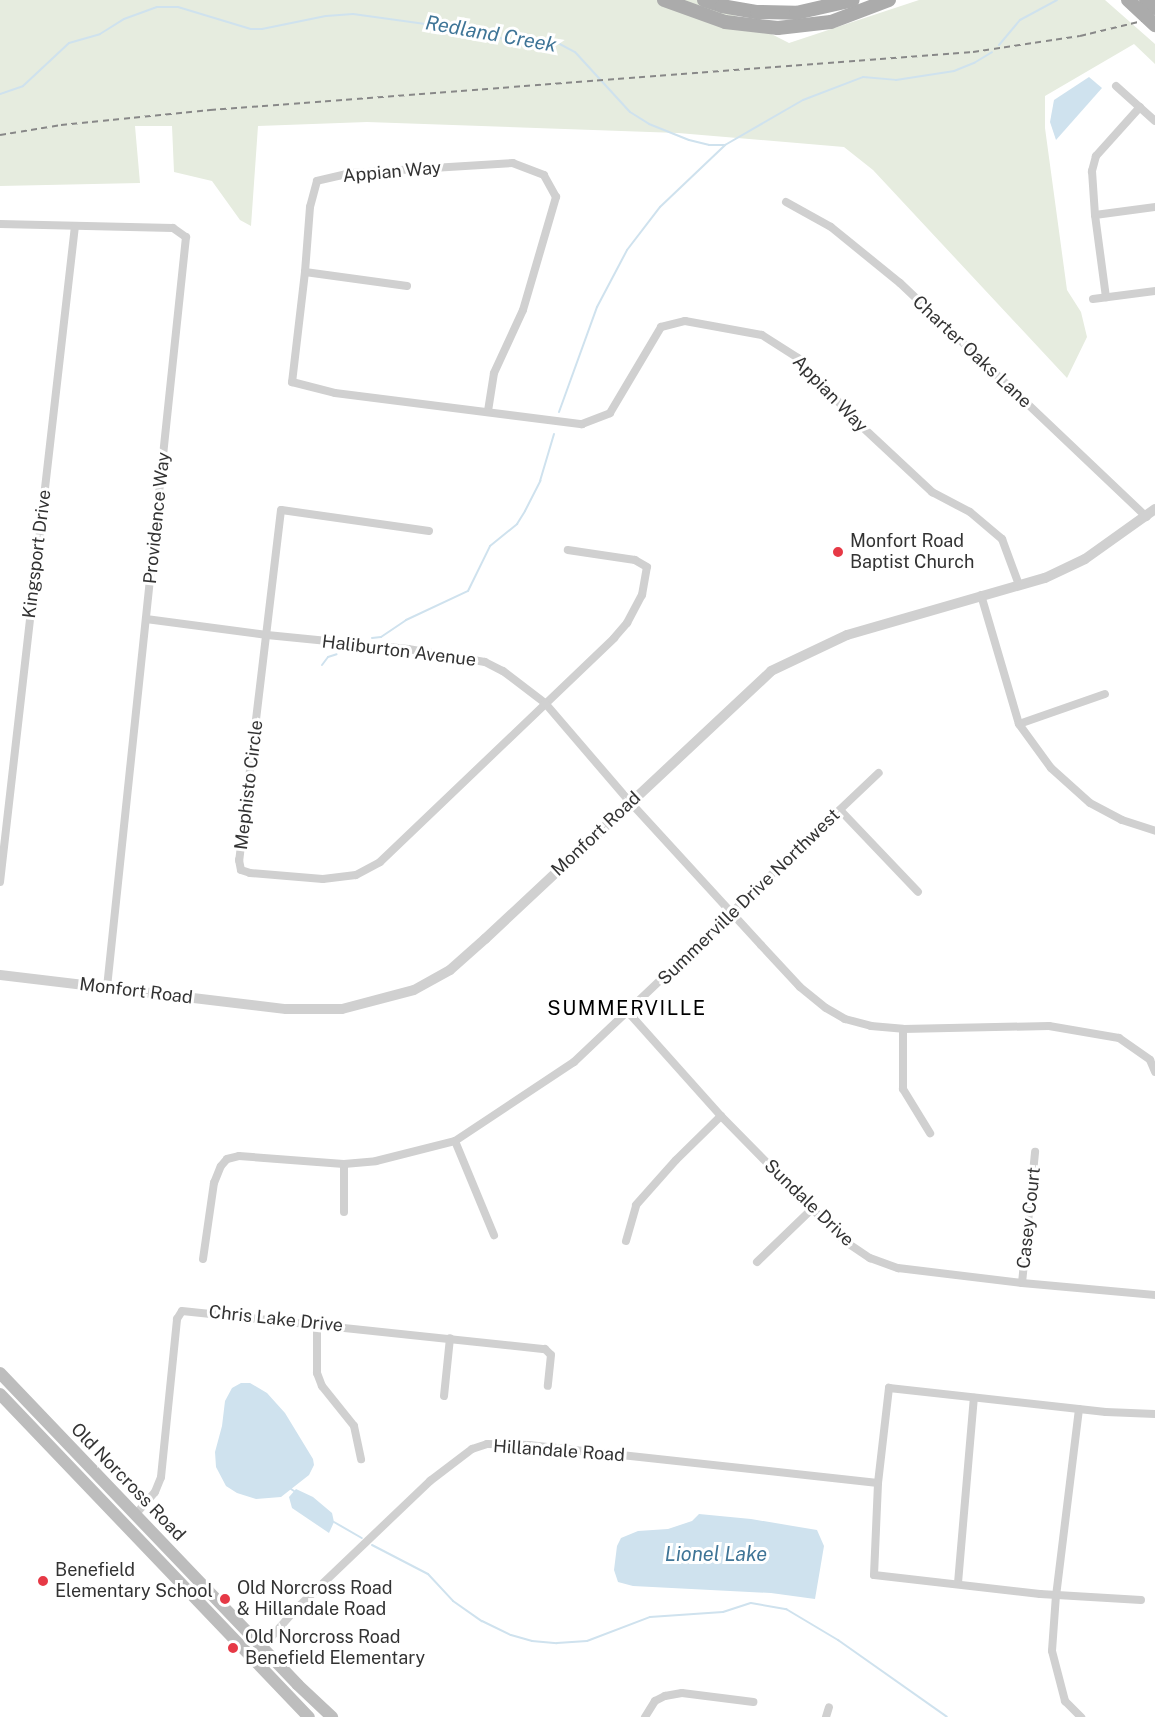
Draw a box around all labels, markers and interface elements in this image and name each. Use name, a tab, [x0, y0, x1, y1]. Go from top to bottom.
water label: Redland Creek	[424, 11, 558, 57]
street label: Appian Way	[342, 157, 442, 187]
street label: Charter Oaks Lane	[908, 291, 1036, 413]
street label: Appian Way	[788, 351, 872, 437]
street label: Providence Way	[139, 451, 175, 585]
street label: Kingsport Drive	[18, 488, 56, 620]
place label: Monfort Road Baptist Church	[850, 531, 974, 574]
marker: Monfort Road Baptist Church	[831, 545, 845, 559]
street label: Haliburton Avenue	[321, 631, 477, 671]
street label: Mephisto Circle	[230, 719, 268, 851]
street label: Monfort Road	[547, 787, 645, 881]
street label: Summerville Drive Northwest	[654, 804, 844, 990]
street label: Monfort Road	[78, 973, 194, 1009]
district label: SUMMERVILLE	[547, 996, 707, 1020]
street label: Sundale Drive	[760, 1155, 858, 1251]
street label: Casey Court	[1013, 1166, 1045, 1270]
street label: Chris Lake Drive	[208, 1301, 344, 1337]
street label: Old Norcross Road	[66, 1419, 190, 1545]
street label: Hillandale Road	[492, 1436, 626, 1466]
water label: Lionel Lake	[665, 1542, 767, 1566]
place label: Benefield Elementary School	[55, 1560, 213, 1602]
marker: Benefield Elementary School	[36, 1574, 50, 1588]
place label: Old Norcross Road & Hillandale Road	[237, 1578, 393, 1620]
marker: Old Norcross Road & Hillandale Road	[218, 1592, 232, 1606]
place label: Old Norcross Road Benefield Elementary	[245, 1627, 425, 1670]
marker: Old Norcross Road Benefield Elementary	[226, 1641, 240, 1655]

